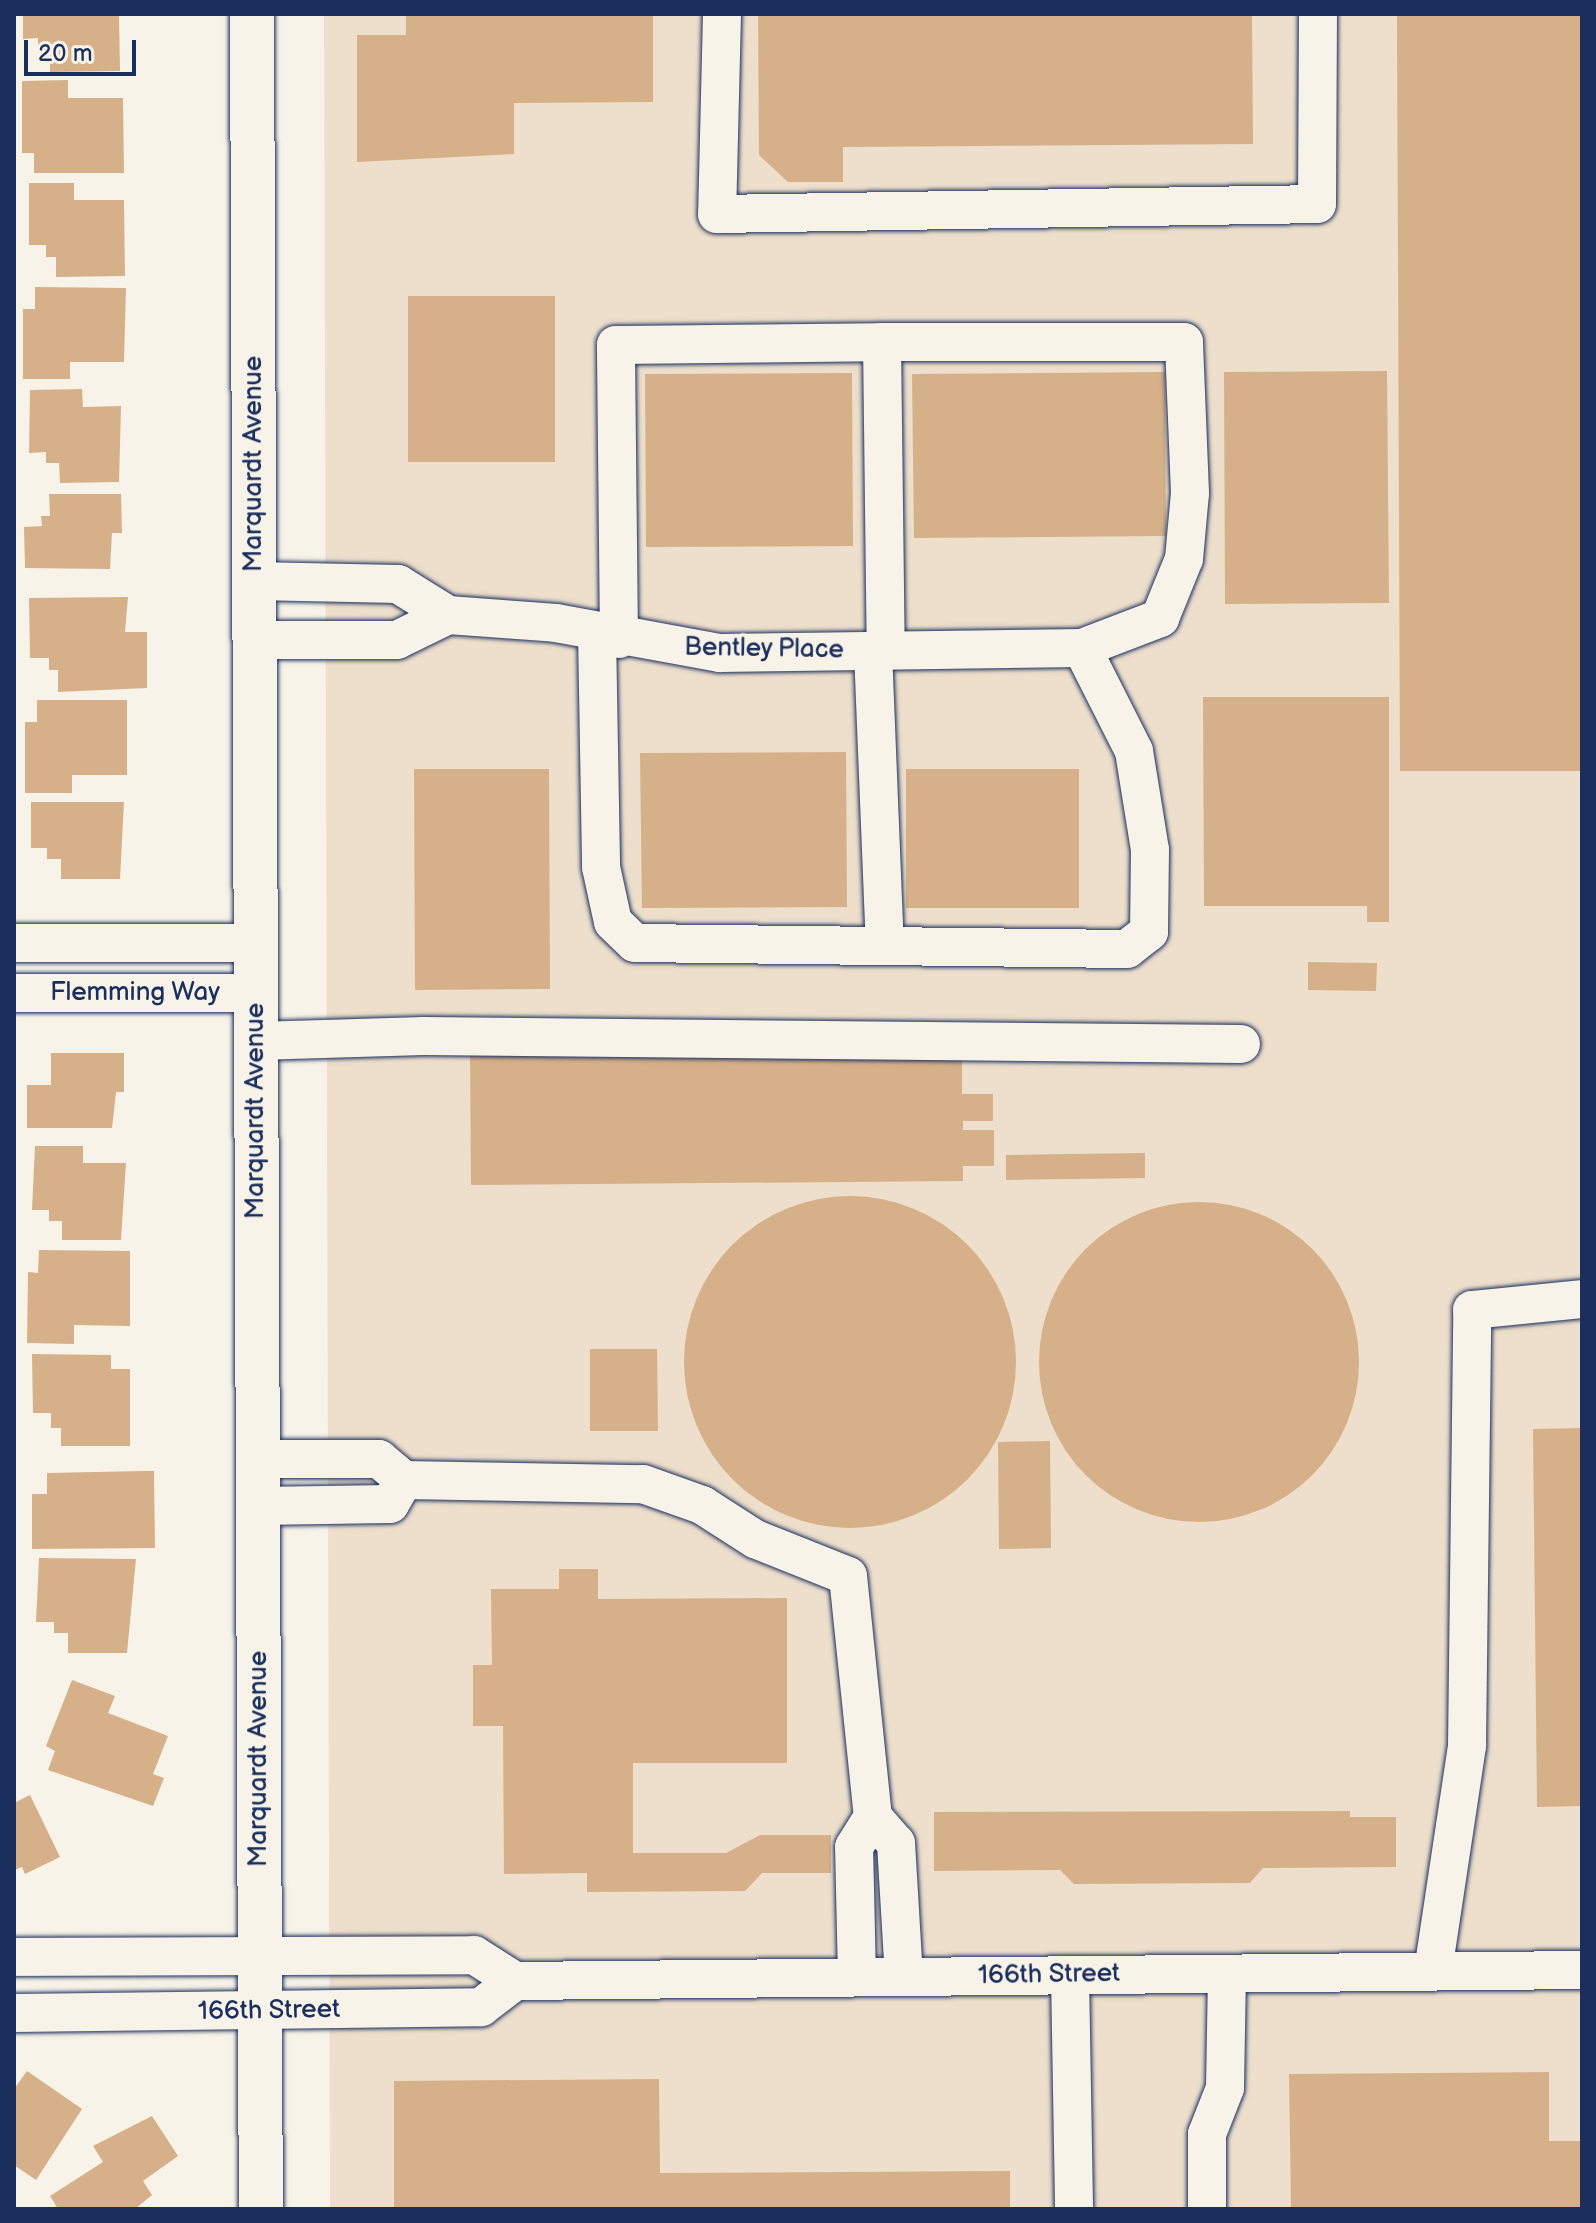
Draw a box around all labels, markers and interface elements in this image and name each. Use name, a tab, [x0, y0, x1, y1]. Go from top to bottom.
scale bar	[28, 24, 140, 74]
text: 20 m	[38, 39, 93, 68]
street label: Marquardt Avenue	[238, 356, 270, 572]
street label: Bentley Place	[683, 632, 845, 666]
street label: Flemming Way	[49, 977, 221, 1009]
street label: Marquardt Avenue	[240, 1003, 272, 1219]
street label: Marquardt Avenue	[243, 1651, 275, 1867]
street label: 166th Street	[977, 1958, 1121, 1992]
street label: 166th Street	[197, 1994, 341, 2028]

